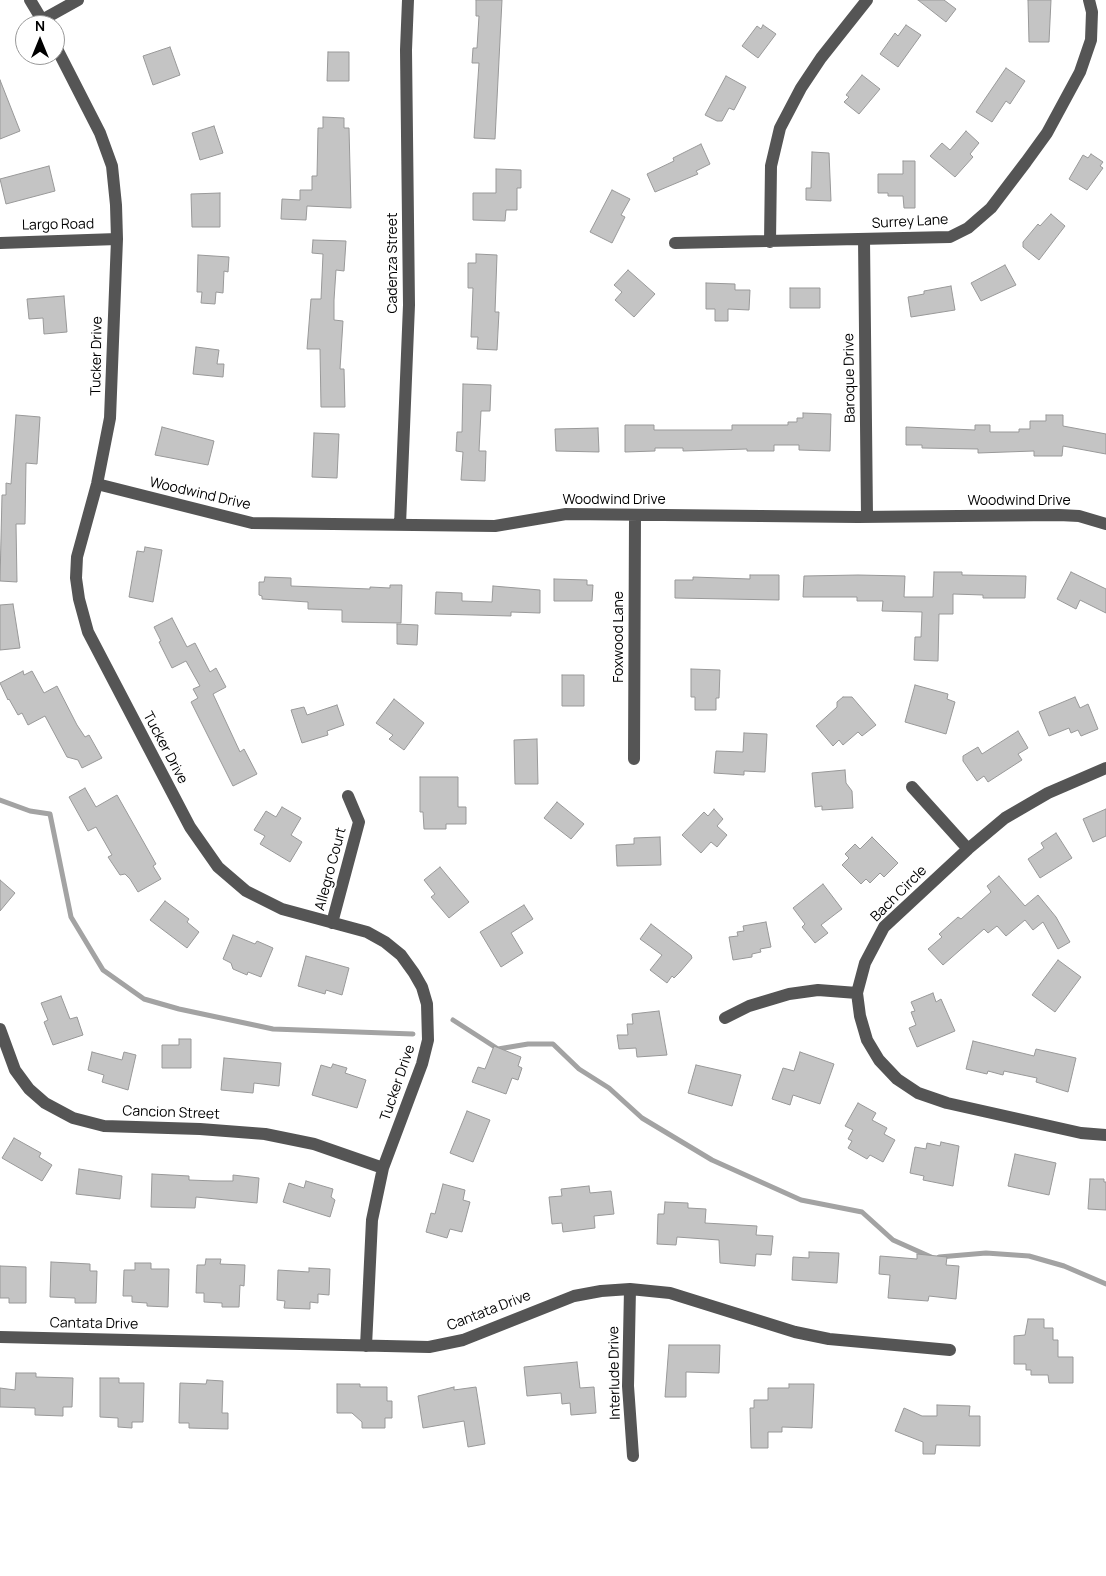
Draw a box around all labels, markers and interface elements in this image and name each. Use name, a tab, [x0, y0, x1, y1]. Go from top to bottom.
north arrow	[15, 15, 65, 65]
text: N	[35, 16, 45, 35]
street label: Cadenza Street	[385, 212, 401, 314]
street label: Surrey Lane	[871, 212, 949, 232]
street label: Largo Road	[22, 216, 94, 234]
street label: Tucker Drive	[88, 316, 106, 396]
street label: Baroque Drive	[841, 333, 859, 423]
street label: Woodwind Drive	[148, 474, 252, 514]
street label: Woodwind Drive	[562, 492, 666, 508]
street label: Woodwind Drive	[967, 493, 1071, 509]
street label: Foxwood Lane	[611, 591, 627, 683]
street label: Tucker Drive	[139, 709, 191, 787]
street label: Allegro Court	[312, 826, 350, 912]
street label: Bach Circle	[867, 862, 931, 926]
street label: Tucker Drive	[377, 1043, 419, 1123]
street label: Cancion Street	[122, 1103, 220, 1123]
street label: Cantata Drive	[445, 1287, 533, 1335]
street label: Cantata Drive	[50, 1315, 138, 1333]
street label: Interlude Drive	[606, 1326, 624, 1420]

